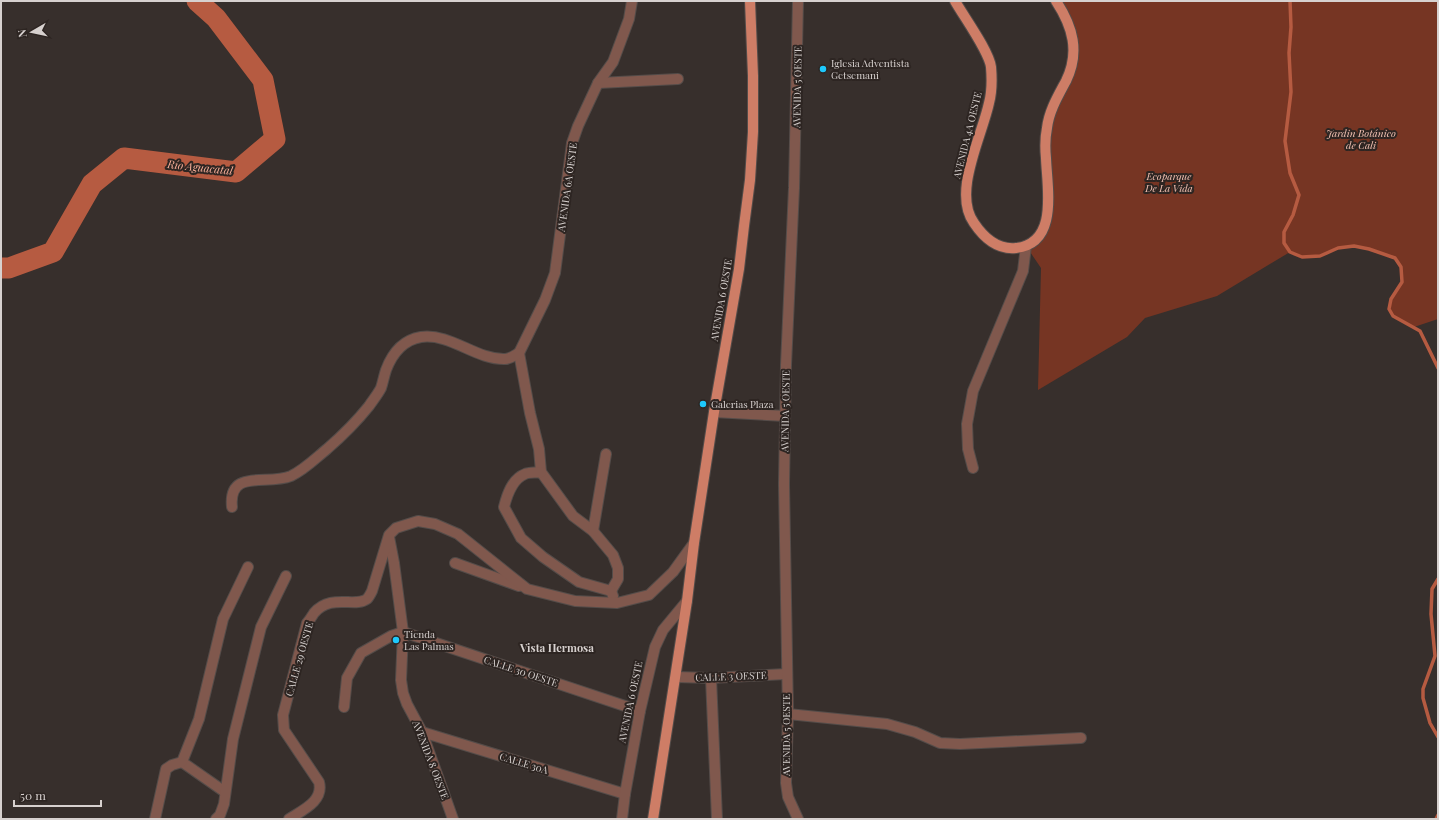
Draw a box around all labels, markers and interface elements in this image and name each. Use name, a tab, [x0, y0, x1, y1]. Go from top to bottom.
north arrow	[12, 12, 52, 52]
text: N	[14, 28, 30, 39]
street label: AVENIDA 5 OESTE	[789, 46, 805, 129]
place label: Iglesia Adventista Getsemani	[831, 56, 909, 82]
marker: Iglesia Adventista Getsemani	[818, 64, 828, 74]
street label: AVENIDA 4A OESTE	[949, 90, 985, 181]
park label: Jardin Botánico de Cali	[1326, 126, 1396, 152]
street label: AVENIDA 6A OESTE	[554, 142, 580, 233]
water label: Río Aguacatal	[166, 156, 234, 178]
park label: Ecoparque De La Vida	[1144, 169, 1193, 195]
street label: AVENIDA 6 OESTE	[707, 258, 735, 343]
street label: AVENIDA 5 OESTE	[777, 370, 793, 453]
place label: Galerias Plaza	[711, 397, 773, 411]
marker: Galerias Plaza	[698, 399, 708, 409]
street label: CALLE 29 OESTE	[282, 620, 316, 698]
place label: Tienda Las Palmas	[404, 627, 454, 653]
marker: Tienda Las Palmas	[391, 635, 401, 645]
district label: Vista Hermosa	[519, 640, 594, 655]
street label: CALLE 30 OESTE	[482, 652, 560, 690]
street label: AVENIDA 6 OESTE	[614, 660, 645, 745]
street label: CALLE 3 OESTE	[695, 668, 767, 684]
street label: AVENIDA 5 OESTE	[779, 694, 793, 777]
street label: AVENIDA 8 OESTE	[409, 718, 452, 801]
street label: CALLE 30A	[498, 749, 551, 777]
scale bar	[14, 782, 101, 808]
text: 50 m	[20, 787, 46, 803]

